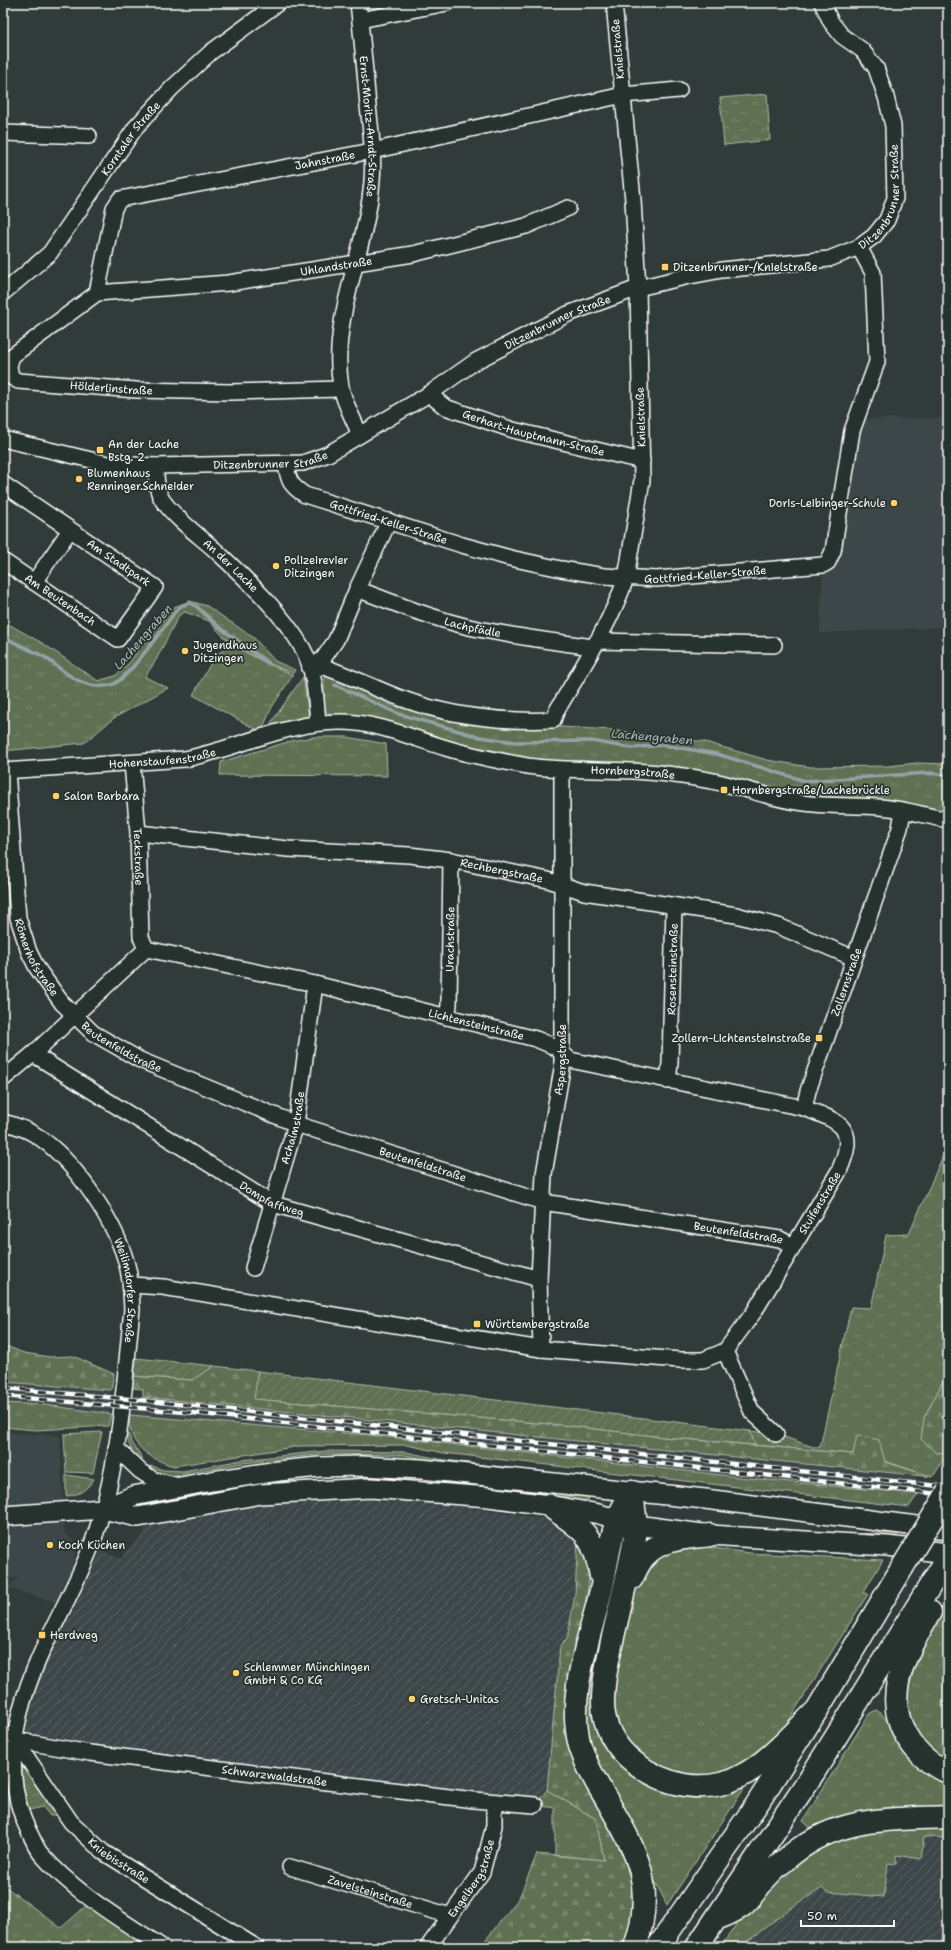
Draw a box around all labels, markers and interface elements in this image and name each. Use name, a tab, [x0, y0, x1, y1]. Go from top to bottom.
street label: Knielstraße	[608, 18, 628, 80]
street label: Ernst-Moritz-Arndt-Straße	[356, 55, 380, 198]
street label: Korntaler Straße	[98, 98, 164, 178]
street label: Ditzenbrunner Straße	[855, 144, 903, 253]
street label: Jahnstraße	[293, 147, 356, 173]
street label: Uhlandstraße	[299, 253, 373, 279]
place label: Ditzenbrunner-/Knielstraße	[673, 260, 818, 275]
marker: Ditzenbrunner-/Knielstraße	[660, 262, 670, 272]
street label: Ditzenbrunner Straße	[502, 291, 613, 353]
street label: Hölderlinstraße	[69, 377, 153, 398]
street label: Knielstraße	[632, 387, 650, 447]
street label: Gerhart-Hauptmann-Straße	[461, 406, 606, 459]
place label: An der Lache Bstg. 2	[108, 437, 179, 465]
marker: An der Lache Bstg. 2	[95, 445, 105, 455]
street label: Ditzenbrunner Straße	[213, 447, 330, 472]
place label: Blumenhaus Renninger.Schneider	[87, 466, 194, 494]
marker: Blumenhaus Renninger.Schneider	[74, 474, 84, 484]
street label: Gottfried-Keller-Straße	[328, 496, 449, 547]
place label: Doris-Leibinger-Schule	[769, 496, 886, 511]
marker: Doris-Leibinger-Schule	[889, 498, 899, 508]
street label: Am Stadtpark	[84, 536, 154, 590]
street label: An der Lache	[200, 536, 262, 595]
place label: Polizeirevier Ditzingen	[284, 553, 349, 581]
marker: Polizeirevier Ditzingen	[271, 561, 281, 571]
street label: Gottfried-Keller-Straße	[644, 562, 767, 587]
street label: Am Beutenbach	[22, 571, 99, 629]
water label: Lachengraben	[110, 601, 176, 673]
street label: Lachpfädle	[443, 613, 502, 641]
place label: Jugendhaus Ditzingen	[193, 638, 257, 666]
marker: Jugendhaus Ditzingen	[180, 646, 190, 656]
water label: Lachengraben	[610, 725, 694, 749]
street label: Hohenstaufenstraße	[108, 744, 218, 772]
street label: Hornbergstraße	[591, 762, 676, 782]
place label: Hornbergstraße/Lachebrückle	[732, 783, 890, 798]
marker: Hornbergstraße/Lachebrückle	[719, 785, 729, 795]
place label: Salon Barbara	[64, 789, 140, 804]
marker: Salon Barbara	[51, 791, 61, 801]
street label: Teckstraße	[130, 827, 147, 886]
street label: Rechbergstraße	[459, 855, 544, 886]
street label: Urachstraße	[442, 906, 458, 972]
street label: Römerhofstraße	[11, 916, 62, 999]
street label: Rosensteinstraße	[664, 923, 681, 1015]
street label: Zollernstraße	[827, 946, 865, 1018]
street label: Lichtensteinstraße	[427, 1005, 526, 1043]
street label: Beutenfeldstraße	[78, 1018, 164, 1076]
street label: Aspergstraße	[550, 1024, 570, 1096]
place label: Zollern-Lichtensteinstraße	[672, 1031, 811, 1046]
marker: Zollern-Lichtensteinstraße	[814, 1033, 824, 1043]
street label: Achalmstraße	[277, 1090, 308, 1166]
street label: Beutenfeldstraße	[377, 1143, 468, 1185]
street label: Stuifenstraße	[795, 1169, 845, 1237]
street label: Dompfaffweg	[237, 1177, 306, 1220]
street label: Beutenfeldstraße	[693, 1218, 787, 1247]
street label: Weilimdorfer Straße	[111, 1235, 140, 1344]
place label: Württembergstraße	[485, 1317, 590, 1332]
marker: Württembergstraße	[472, 1319, 482, 1329]
place label: Koch Küchen	[58, 1538, 125, 1553]
marker: Koch Küchen	[45, 1540, 55, 1550]
place label: Herdweg	[50, 1628, 98, 1643]
marker: Herdweg	[37, 1630, 47, 1640]
place label: Schlemmer Münchingen GmbH & Co KG	[244, 1660, 370, 1688]
marker: Schlemmer Münchingen GmbH & Co KG	[231, 1668, 241, 1678]
place label: Gretsch-Unitas	[420, 1692, 499, 1707]
marker: Gretsch-Unitas	[407, 1694, 417, 1704]
street label: Schwarzwaldstraße	[221, 1762, 328, 1789]
street label: Kniebisstraße	[85, 1834, 153, 1887]
street label: Engelbergstraße	[444, 1838, 498, 1921]
street label: Zavelsteinstraße	[326, 1872, 415, 1912]
scale bar	[801, 1902, 894, 1928]
text: 50 m	[807, 1908, 837, 1924]

